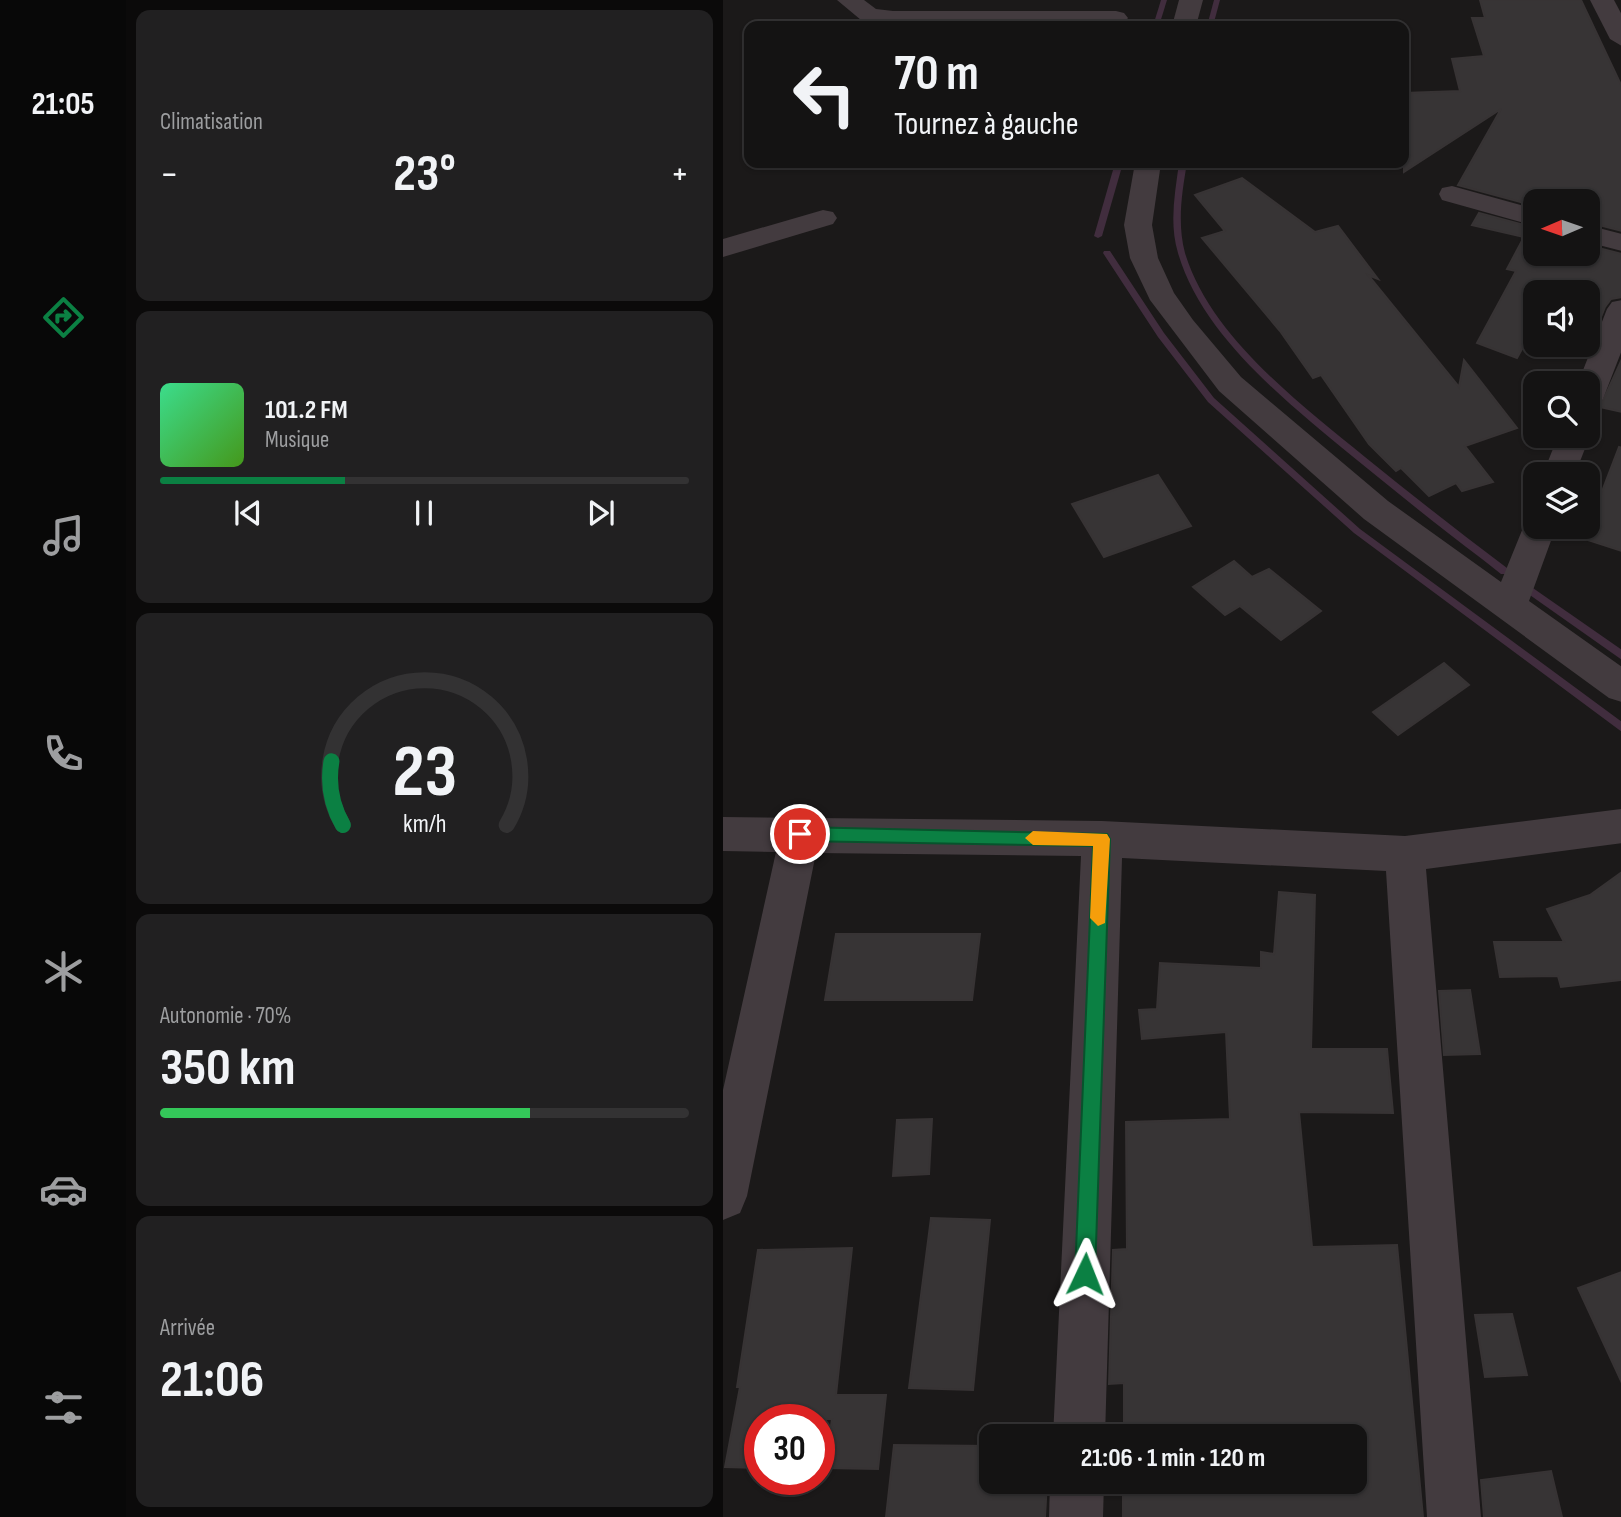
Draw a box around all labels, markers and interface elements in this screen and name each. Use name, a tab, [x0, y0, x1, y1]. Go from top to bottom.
text: 70 m	[894, 45, 979, 104]
icon: left	[779, 49, 870, 140]
text: 21:05	[31, 85, 95, 124]
text: Tournez à gauche	[894, 105, 1079, 144]
text: Climatisation	[160, 108, 263, 136]
text: 23°	[393, 143, 456, 206]
text: −	[160, 152, 179, 197]
text: +	[670, 152, 689, 197]
north arrow	[1523, 189, 1600, 266]
map controls	[1523, 189, 1600, 539]
button: sound	[1523, 280, 1600, 357]
icon: directions	[39, 293, 88, 342]
button: search	[1523, 371, 1600, 448]
text: 101.2 FM	[265, 395, 348, 426]
text: Musique	[265, 426, 329, 454]
button: layers	[1523, 462, 1600, 539]
icon: previous	[229, 494, 267, 532]
icon: pause	[405, 494, 443, 532]
icon: next	[582, 494, 620, 532]
icon: music	[39, 511, 88, 560]
icon: phone	[39, 729, 88, 778]
text: 23	[392, 729, 457, 817]
pin	[770, 804, 830, 864]
text: km/h	[403, 808, 446, 839]
icon: arrive	[781, 815, 819, 853]
icon: climate	[39, 947, 88, 996]
text: Autonomie · 70%	[160, 1002, 291, 1030]
text: 350 km	[160, 1037, 295, 1100]
icon: car	[39, 1165, 88, 1214]
position arrow	[1048, 1237, 1122, 1311]
text: Arrivée	[160, 1314, 215, 1342]
text: 21:06	[160, 1349, 264, 1412]
icon: filters	[39, 1383, 88, 1432]
speed limit sign: 30	[744, 1404, 835, 1495]
text: 21:06 · 1 min · 120 m	[1081, 1443, 1265, 1474]

